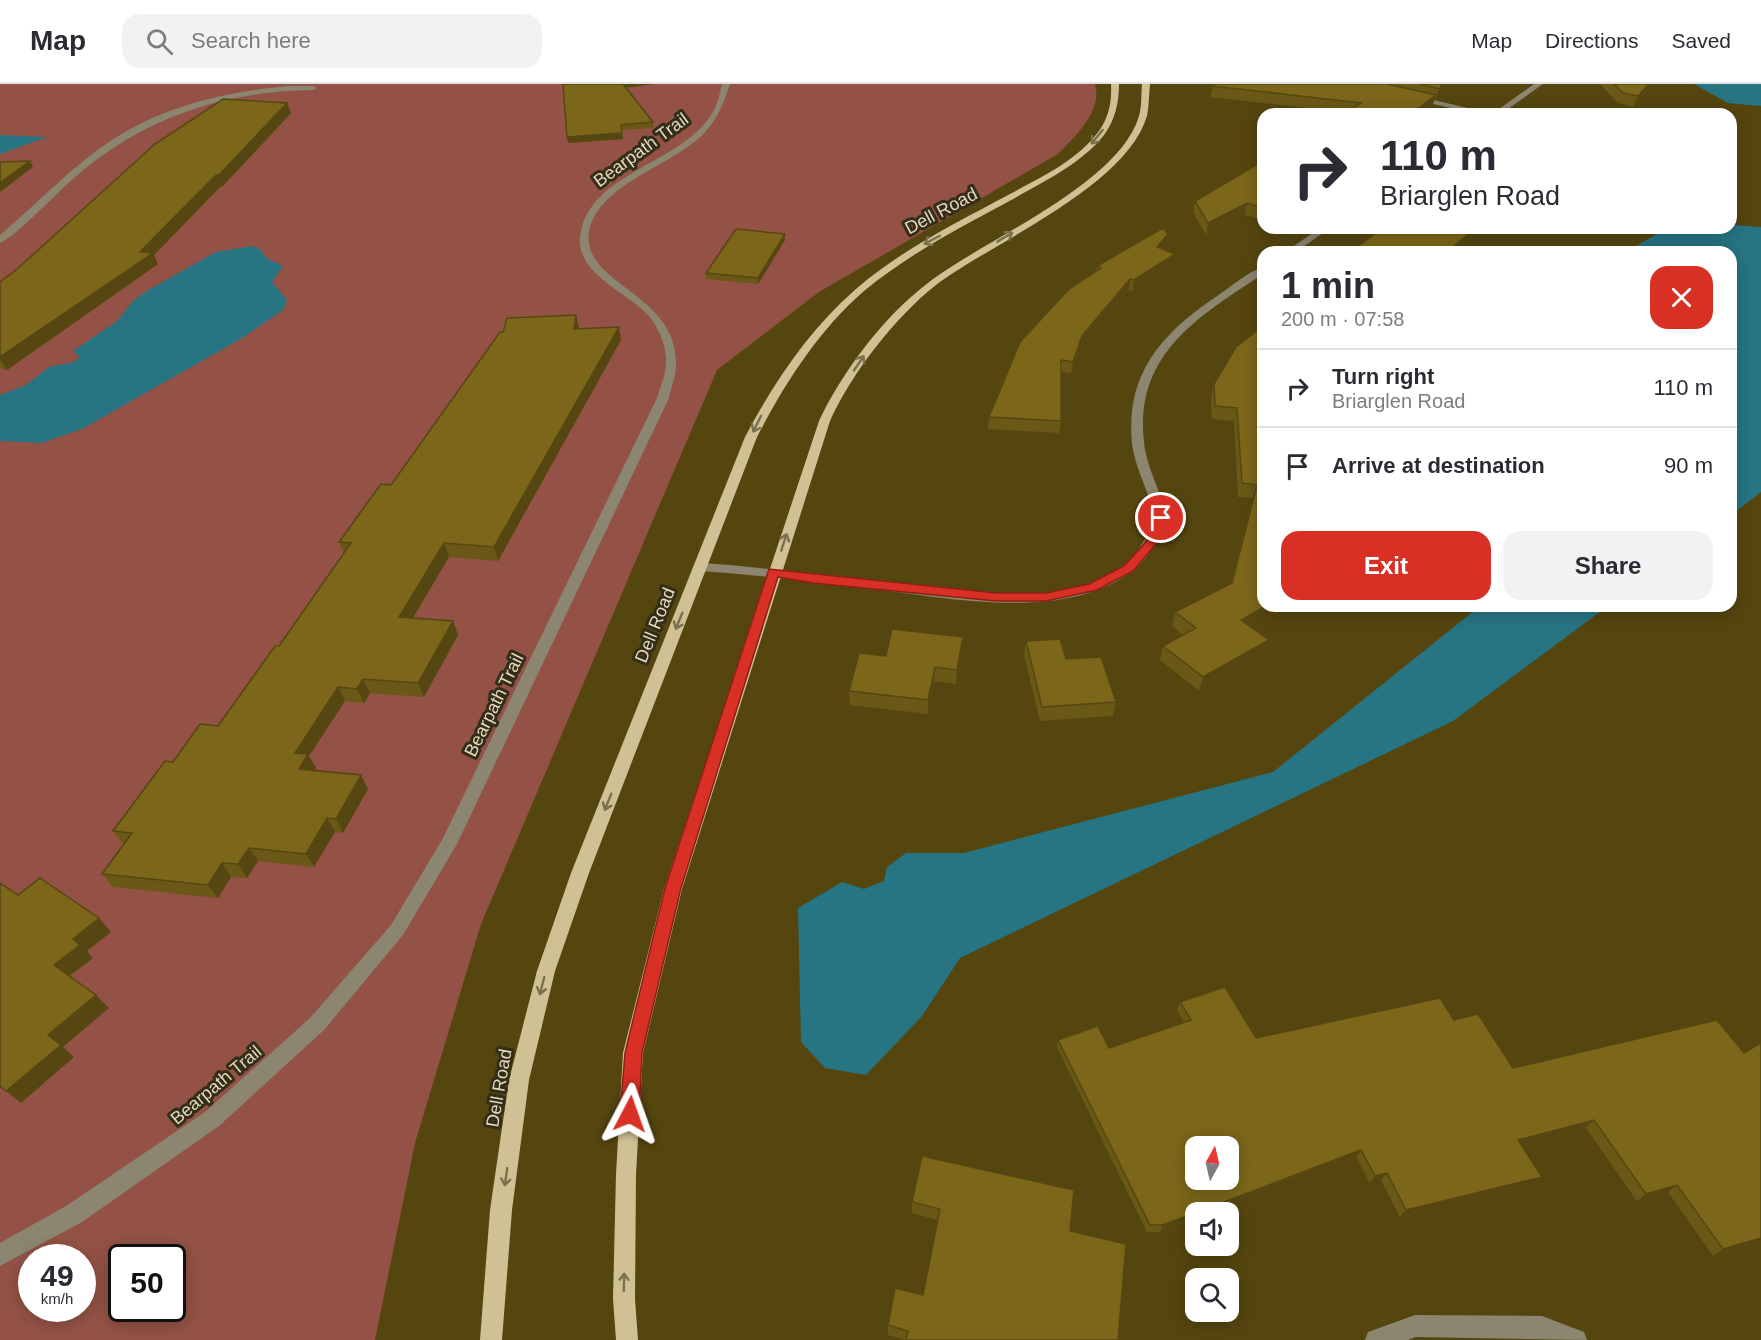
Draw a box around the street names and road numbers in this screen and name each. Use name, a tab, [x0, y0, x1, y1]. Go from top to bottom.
street label: Bearpath Trail	[590, 109, 692, 191]
street label: Dell Road	[901, 184, 981, 238]
street label: Dell Road	[631, 585, 679, 665]
street label: Bearpath Trail	[460, 650, 528, 760]
street label: Bearpath Trail	[167, 1041, 265, 1129]
street label: Dell Road	[482, 1047, 516, 1129]

